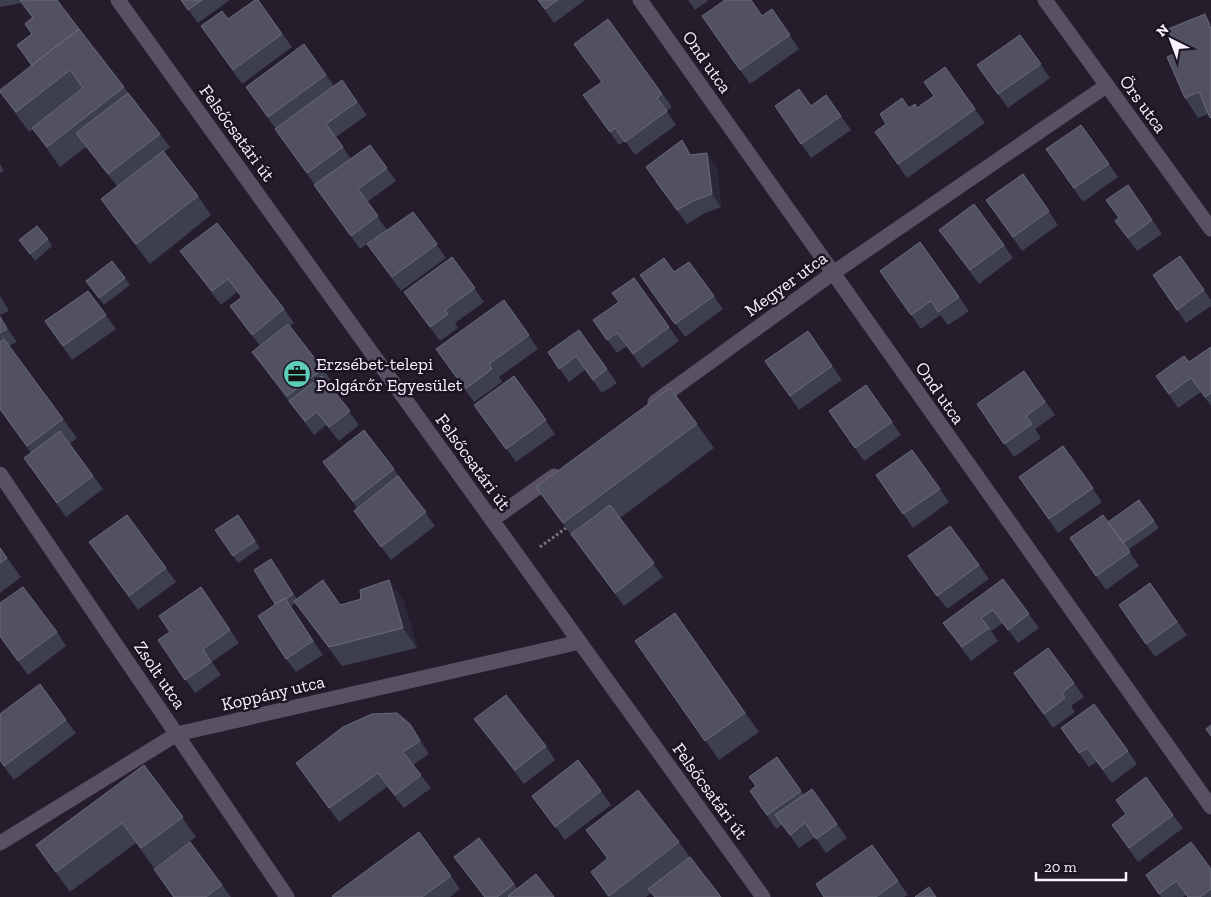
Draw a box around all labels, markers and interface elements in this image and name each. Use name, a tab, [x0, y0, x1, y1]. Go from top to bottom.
north arrow	[1146, 15, 1196, 65]
text: N	[1153, 21, 1173, 41]
street label: Ond utca	[678, 27, 737, 98]
street label: Örs utca	[1115, 71, 1172, 138]
street label: Felsőcsatári út	[195, 81, 280, 186]
street label: Megyer utca	[741, 247, 832, 321]
place label: Erzsébet-telepi Polgárőr Egyesület	[316, 353, 463, 396]
street label: Ond utca	[911, 358, 970, 429]
office icon: Erzsébet-telepi Polgárőr Egyesület	[282, 359, 312, 389]
street label: Felsőcsatári út	[431, 410, 516, 515]
street label: Zsolt utca	[129, 637, 191, 713]
street label: Koppány utca	[219, 670, 327, 716]
street label: Felsőcsatári út	[668, 739, 753, 844]
scale bar	[1036, 850, 1126, 882]
text: 20 m	[1044, 858, 1077, 876]

